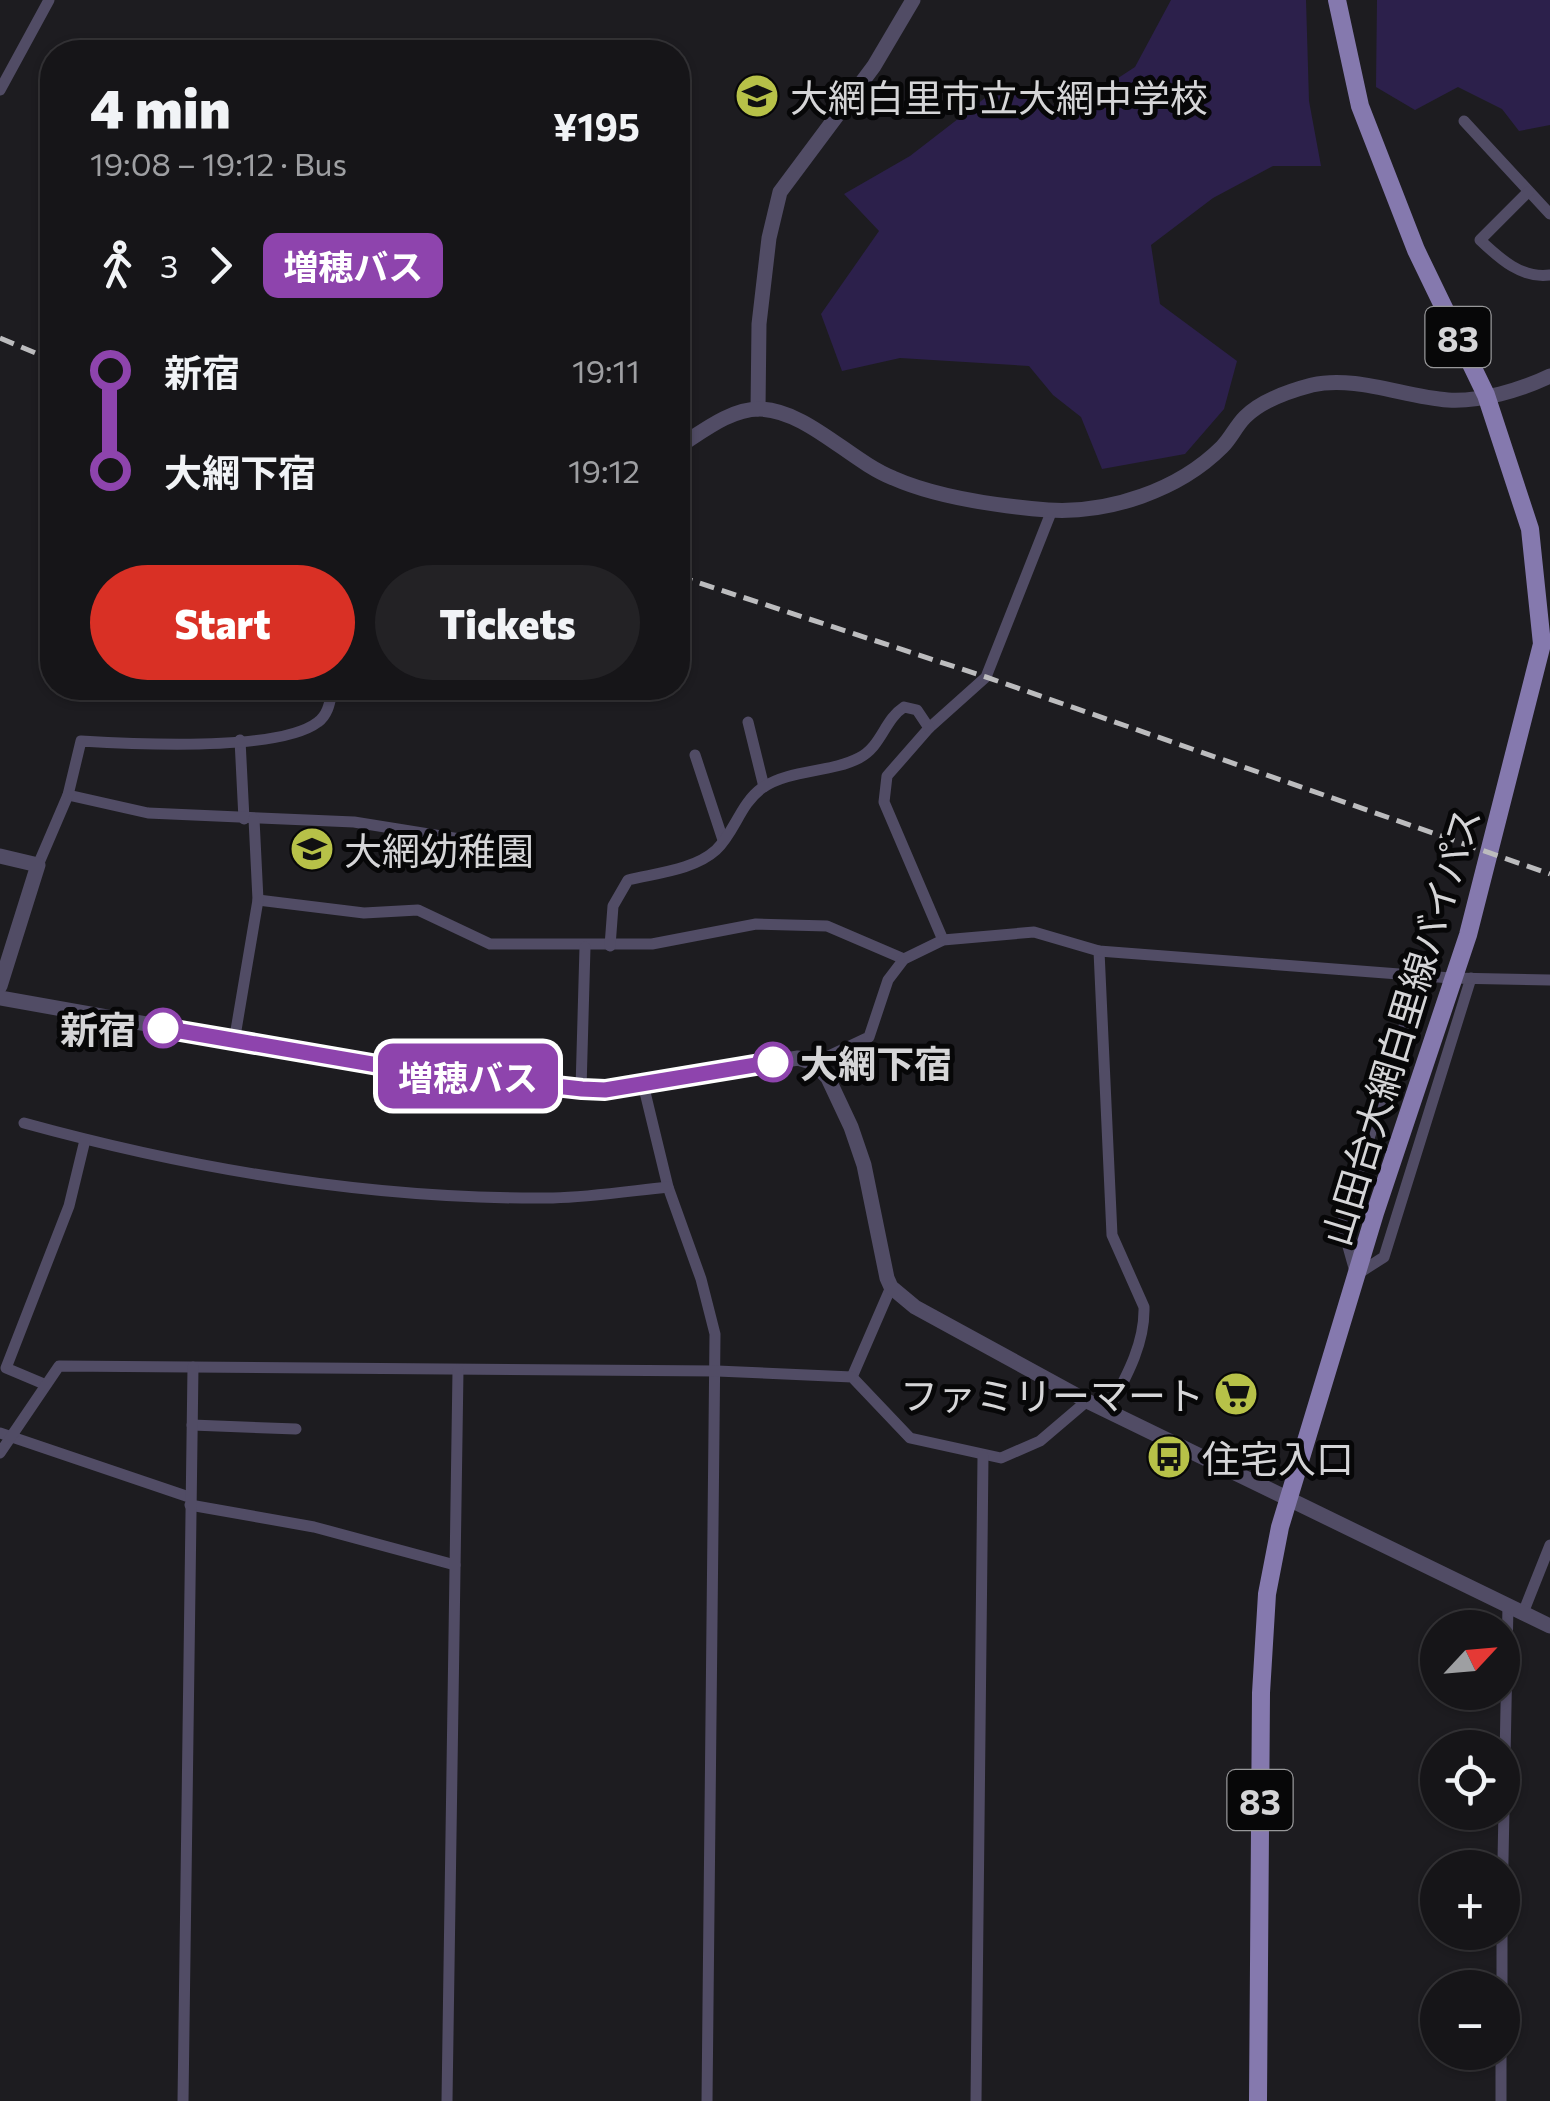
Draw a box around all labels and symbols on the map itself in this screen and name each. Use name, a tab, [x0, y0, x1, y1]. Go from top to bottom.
school or university icon: 大網白里市立大網中学校	[734, 73, 780, 119]
place label: 大網白里市立大網中学校	[790, 73, 1208, 120]
road number: 83	[1426, 307, 1490, 367]
street label: 山田台大網白里線バイパス	[1311, 801, 1489, 1251]
school or university icon: 大網幼稚園	[289, 826, 335, 872]
place label: 大網幼稚園	[344, 826, 534, 873]
place label: 新宿	[60, 1005, 136, 1052]
marker: 新宿	[144, 1009, 182, 1047]
place label: 大網下宿	[800, 1039, 952, 1086]
marker: 大網下宿	[754, 1043, 792, 1081]
line badge: 増穂バス	[398, 1044, 538, 1108]
place label: ファミリーマート	[900, 1371, 1204, 1418]
supermarket icon: ファミリーマート	[1213, 1371, 1259, 1417]
bus stop icon: 住宅入口	[1146, 1434, 1192, 1480]
place label: 住宅入口	[1202, 1434, 1354, 1481]
north arrow	[1420, 1610, 1520, 1710]
road number: 83	[1228, 1770, 1292, 1830]

